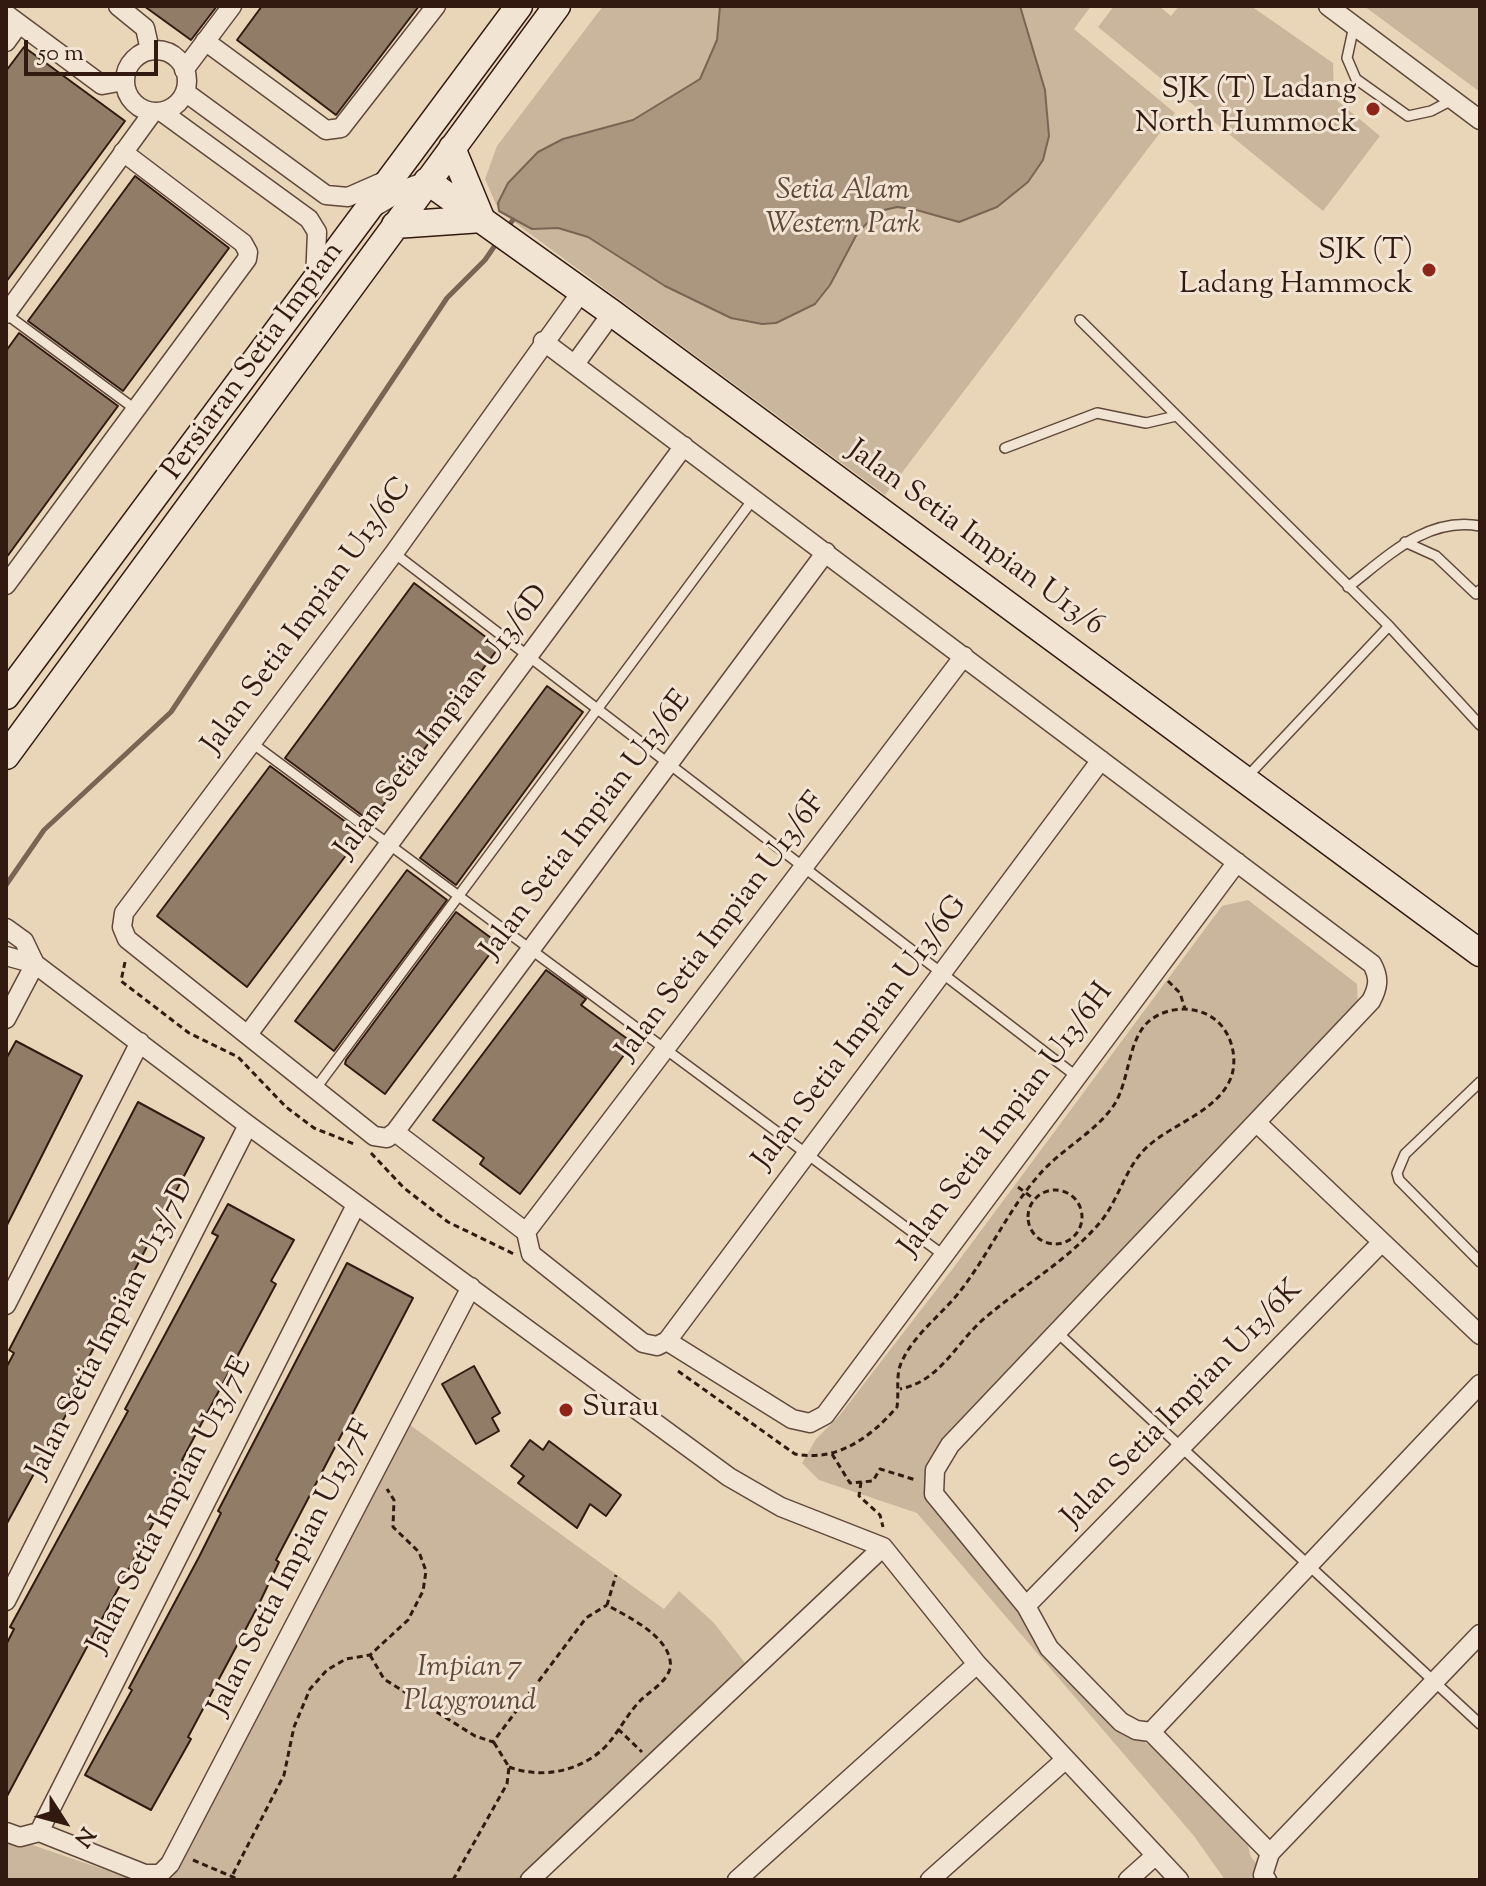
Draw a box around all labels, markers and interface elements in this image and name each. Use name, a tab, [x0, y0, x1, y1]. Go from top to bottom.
scale bar	[28, 24, 162, 74]
text: 50 m	[38, 37, 84, 71]
place label: SJK (T) Ladang North Hummock	[1135, 74, 1357, 144]
marker: SJK (T) Ladang North Hummock	[1364, 100, 1382, 118]
park label: Setia Alam Western Park	[765, 175, 921, 246]
place label: SJK (T) Ladang Hammock	[1179, 235, 1413, 306]
street label: Persiaran Setia Impian	[157, 236, 353, 488]
marker: SJK (T) Ladang Hammock	[1420, 261, 1438, 279]
street label: Jalan Setia Impian U13/6	[838, 435, 1110, 645]
street label: Jalan Setia Impian U13/6C	[196, 472, 422, 762]
street label: Jalan Setia Impian U13/6D	[329, 579, 559, 867]
street label: Jalan Setia Impian U13/6E	[475, 684, 701, 968]
street label: Jalan Setia Impian U13/6F	[611, 787, 835, 1069]
street label: Jalan Setia Impian U13/6G	[747, 890, 977, 1178]
street label: Jalan Setia Impian U13/6H	[893, 977, 1123, 1265]
street label: Jalan Setia Impian U13/7D	[21, 1172, 205, 1486]
street label: Jalan Setia Impian U13/6K	[1056, 1274, 1312, 1536]
street label: Jalan Setia Impian U13/7E	[82, 1352, 262, 1660]
place label: Surau	[582, 1392, 659, 1428]
marker: Surau	[557, 1401, 575, 1419]
street label: Jalan Setia Impian U13/7F	[203, 1416, 383, 1722]
park label: Impian 7 Playground	[404, 1652, 536, 1722]
north arrow	[24, 1782, 104, 1862]
text: N	[65, 1820, 102, 1853]

